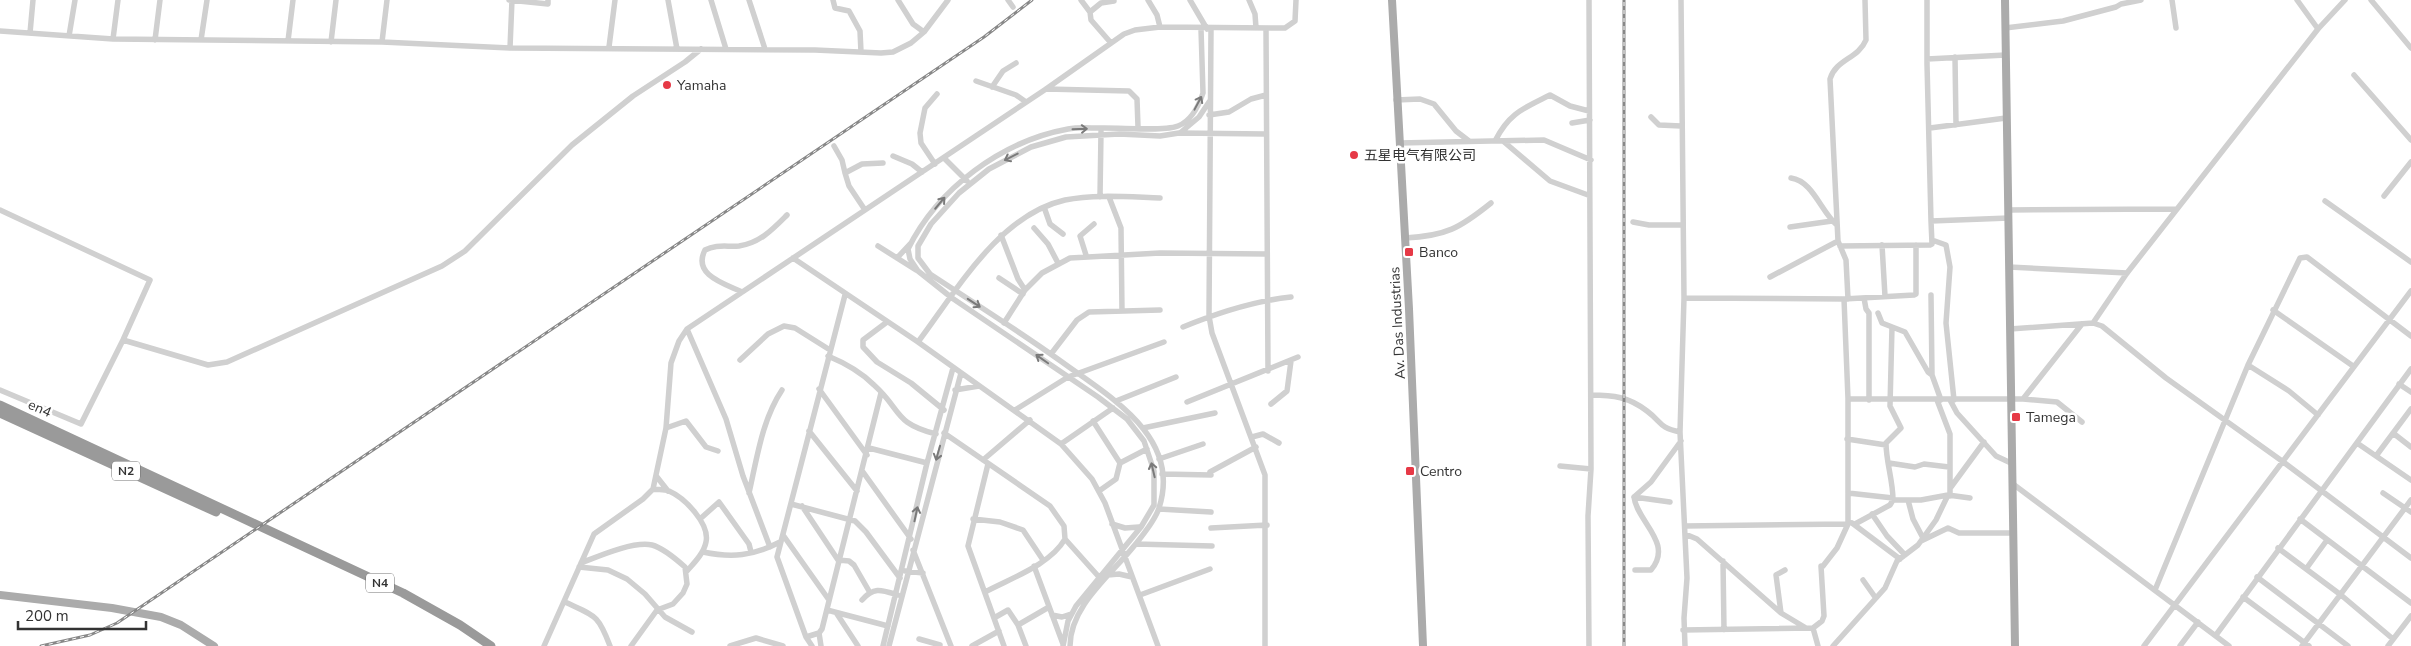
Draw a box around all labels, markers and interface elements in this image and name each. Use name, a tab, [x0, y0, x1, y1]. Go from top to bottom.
place label: Yamaha	[676, 76, 726, 95]
marker: Yamaha	[661, 79, 673, 91]
one-way arrow	[1193, 96, 1203, 111]
one-way arrow	[1072, 124, 1088, 133]
place label: 五星电气有限公司	[1364, 146, 1476, 165]
marker: 五星电气有限公司	[1348, 149, 1360, 161]
one-way arrow	[1003, 152, 1018, 162]
one-way arrow	[935, 197, 946, 210]
place label: Banco	[1419, 243, 1458, 262]
marker: Banco	[1403, 246, 1415, 258]
street label: Av. Das Industrias	[1385, 266, 1410, 380]
one-way arrow	[967, 298, 981, 308]
one-way arrow	[1035, 354, 1049, 364]
street label: en4	[25, 395, 55, 422]
place label: Tamega	[2026, 408, 2076, 427]
marker: Tamega	[2010, 411, 2022, 423]
one-way arrow	[933, 445, 943, 461]
road number: N2	[112, 462, 140, 481]
one-way arrow	[1148, 462, 1157, 478]
place label: Centro	[1420, 462, 1462, 481]
marker: Centro	[1404, 465, 1416, 477]
one-way arrow	[912, 506, 921, 522]
road number: N4	[366, 574, 394, 592]
scale bar	[18, 598, 145, 630]
text: 200 m	[25, 606, 69, 626]

